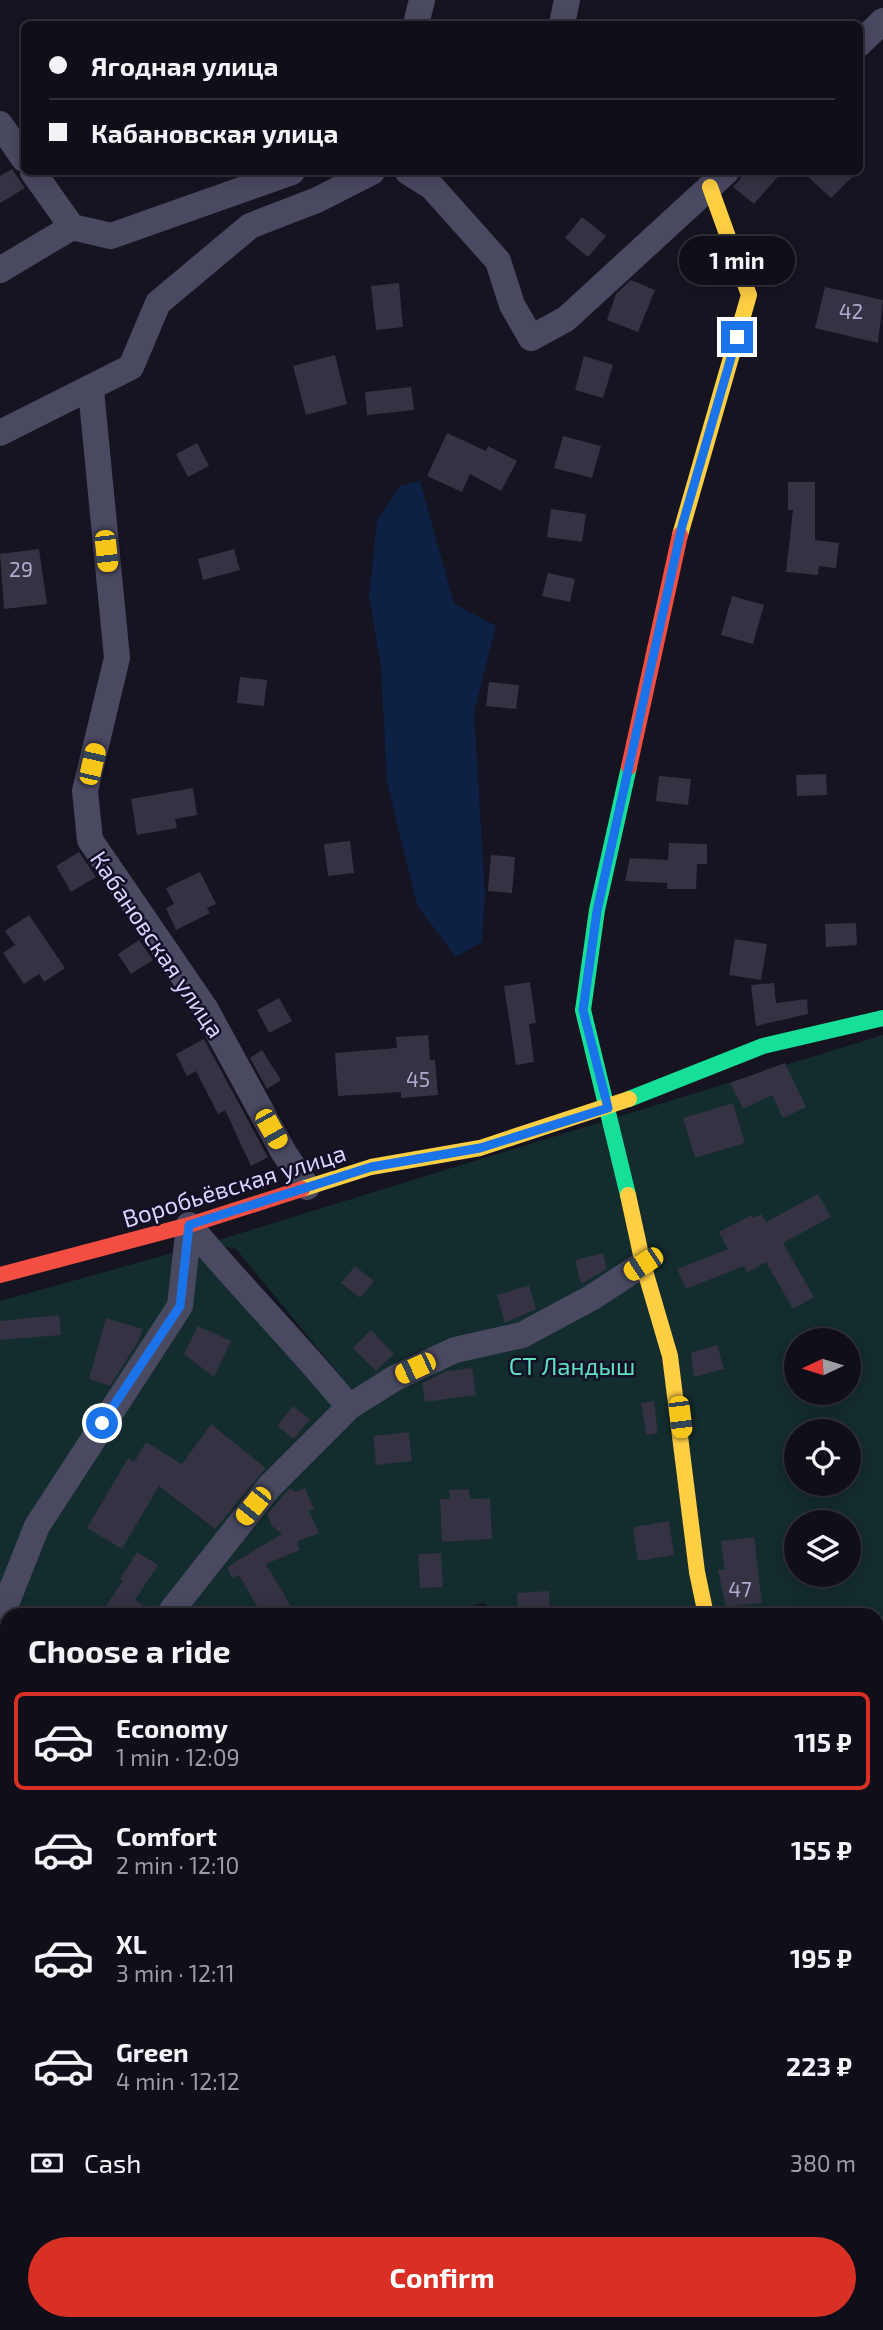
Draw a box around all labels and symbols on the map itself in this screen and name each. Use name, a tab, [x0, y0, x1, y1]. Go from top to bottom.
callout: 1 min	[679, 236, 795, 284]
house number: 42	[839, 298, 863, 323]
route end	[721, 321, 753, 353]
car	[94, 529, 119, 573]
house number: 29	[9, 556, 33, 581]
car	[78, 741, 107, 787]
street label: Кабановская улица	[84, 845, 231, 1043]
house number: 45	[406, 1066, 430, 1091]
car	[252, 1106, 291, 1152]
street label: Воробьёвская улица	[119, 1137, 349, 1234]
car	[620, 1244, 667, 1284]
north arrow	[784, 1328, 861, 1405]
car	[392, 1350, 439, 1386]
park label: СТ Ландыш	[509, 1351, 635, 1380]
car	[668, 1395, 693, 1439]
route start	[86, 1407, 118, 1439]
car	[232, 1483, 275, 1529]
house number: 47	[728, 1576, 752, 1601]

